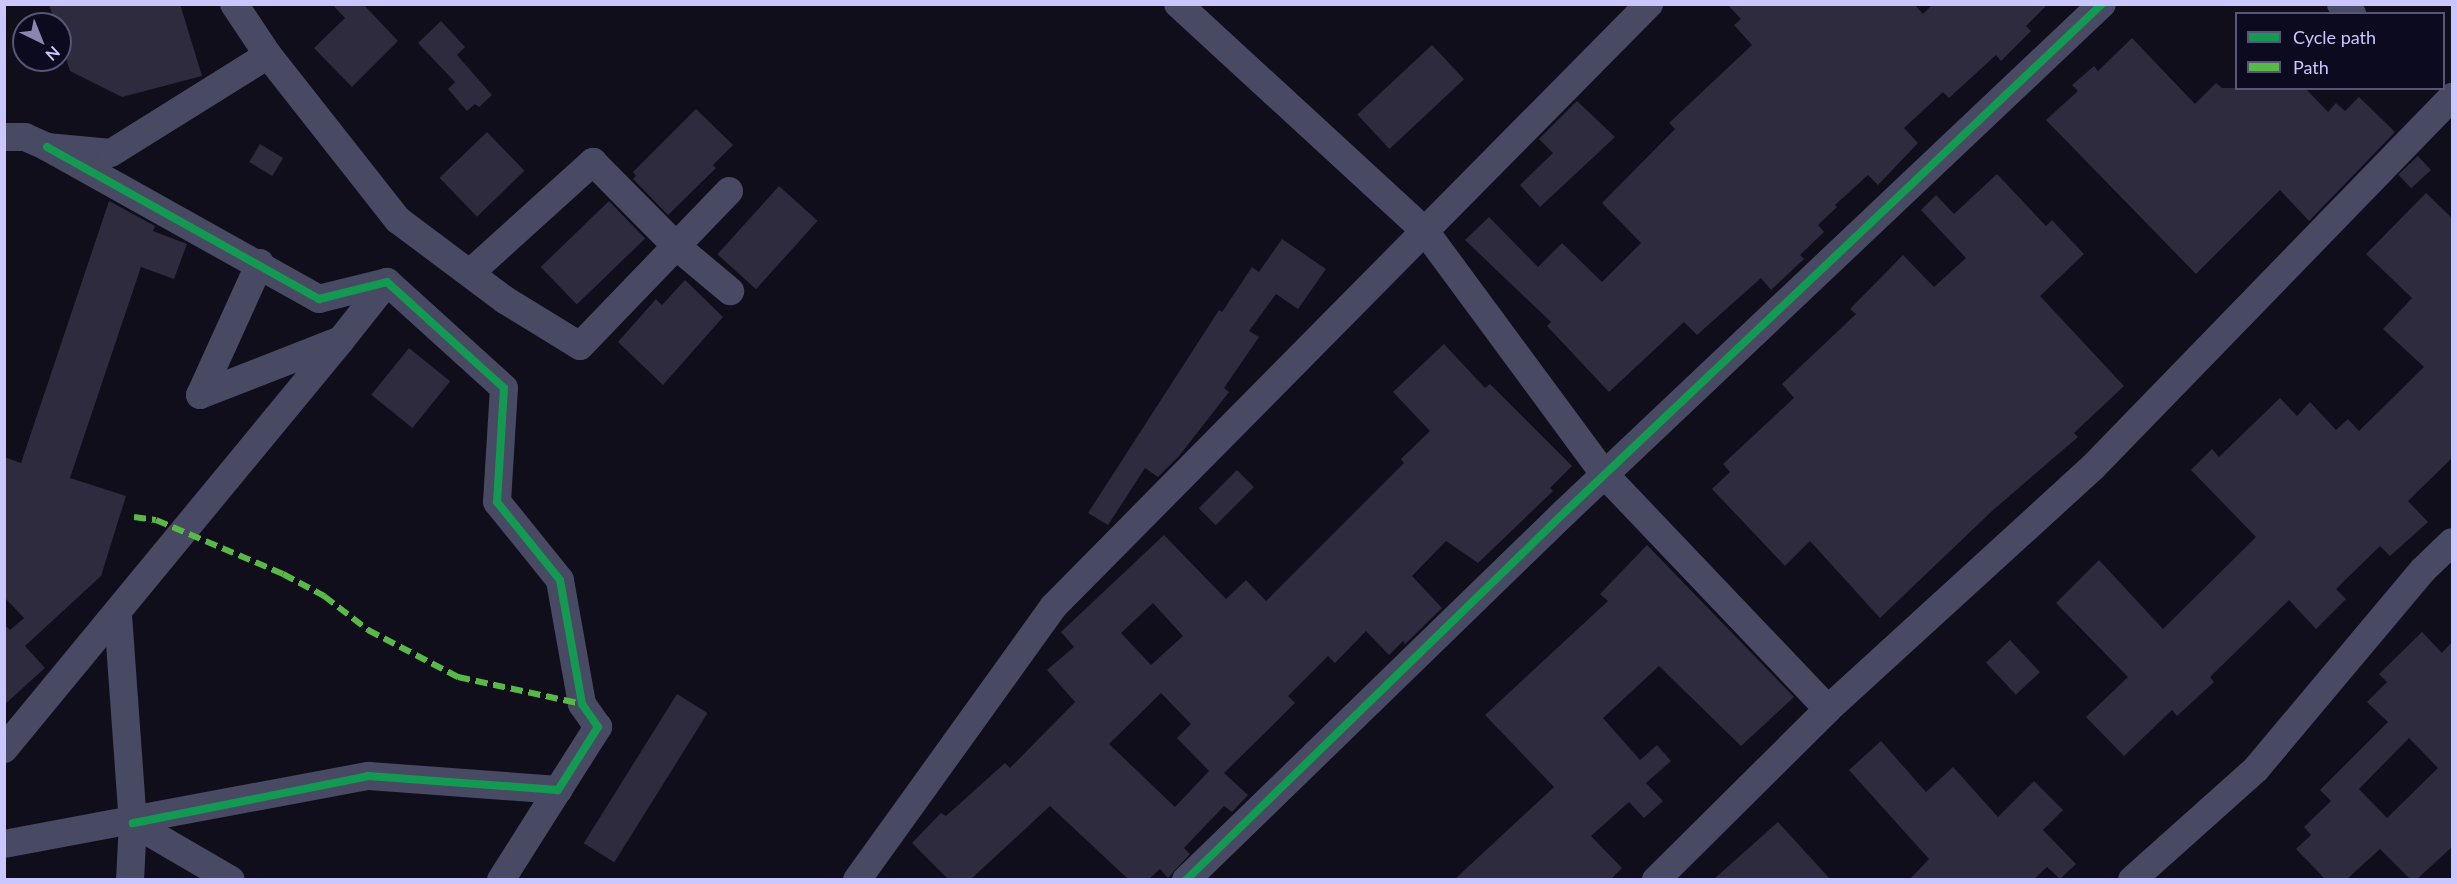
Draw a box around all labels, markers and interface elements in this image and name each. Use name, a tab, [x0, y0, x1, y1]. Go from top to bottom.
north arrow	[12, 12, 72, 72]
legend	[2235, 12, 2445, 90]
text: Cycle path	[2293, 26, 2376, 48]
text: N	[42, 43, 64, 65]
text: Path	[2293, 56, 2329, 78]

